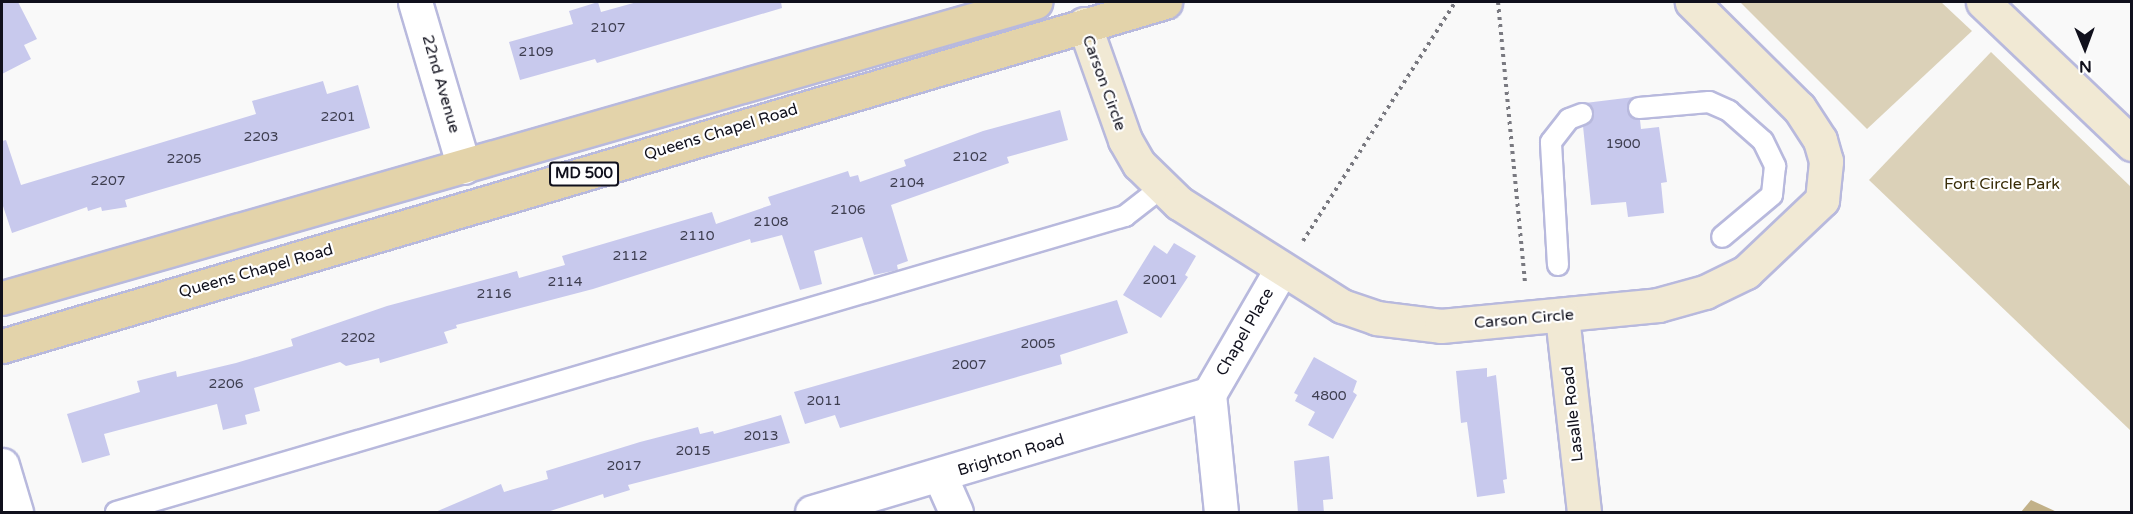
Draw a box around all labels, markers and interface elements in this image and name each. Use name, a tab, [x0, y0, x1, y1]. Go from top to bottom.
north arrow	[2055, 18, 2115, 78]
house number: 2107	[590, 20, 626, 36]
street label: 22nd Avenue	[418, 33, 464, 135]
street label: Carson Circle	[1078, 33, 1130, 133]
house number: 2109	[518, 44, 554, 60]
text: N	[2079, 56, 2092, 76]
street label: Queens Chapel Road	[642, 99, 800, 165]
house number: 2201	[320, 109, 356, 125]
house number: 2203	[243, 129, 279, 145]
house number: 1900	[1605, 136, 1641, 152]
house number: 2102	[952, 149, 988, 165]
house number: 2205	[166, 151, 202, 167]
road number: MD 500	[548, 162, 620, 186]
house number: 2207	[90, 173, 126, 189]
park label: Fort Circle Park	[1944, 174, 2060, 194]
house number: 2104	[889, 175, 925, 191]
house number: 2106	[830, 202, 866, 218]
house number: 2108	[753, 214, 789, 230]
house number: 2110	[679, 228, 715, 244]
street label: Queens Chapel Road	[177, 240, 335, 302]
house number: 2112	[612, 248, 648, 264]
house number: 2001	[1142, 272, 1178, 288]
house number: 2114	[547, 274, 583, 290]
street label: Chapel Place	[1212, 285, 1278, 379]
house number: 2116	[476, 286, 512, 302]
street label: Carson Circle	[1473, 305, 1575, 333]
house number: 2202	[340, 330, 376, 346]
house number: 2005	[1020, 336, 1056, 352]
house number: 2007	[951, 357, 987, 373]
street label: Lasalle Road	[1558, 365, 1588, 463]
house number: 2206	[208, 376, 244, 392]
house number: 4800	[1311, 388, 1347, 404]
house number: 2011	[806, 393, 842, 409]
house number: 2013	[743, 428, 779, 444]
street label: Brighton Road	[955, 430, 1067, 480]
house number: 2015	[675, 443, 711, 459]
house number: 2017	[606, 458, 642, 474]

